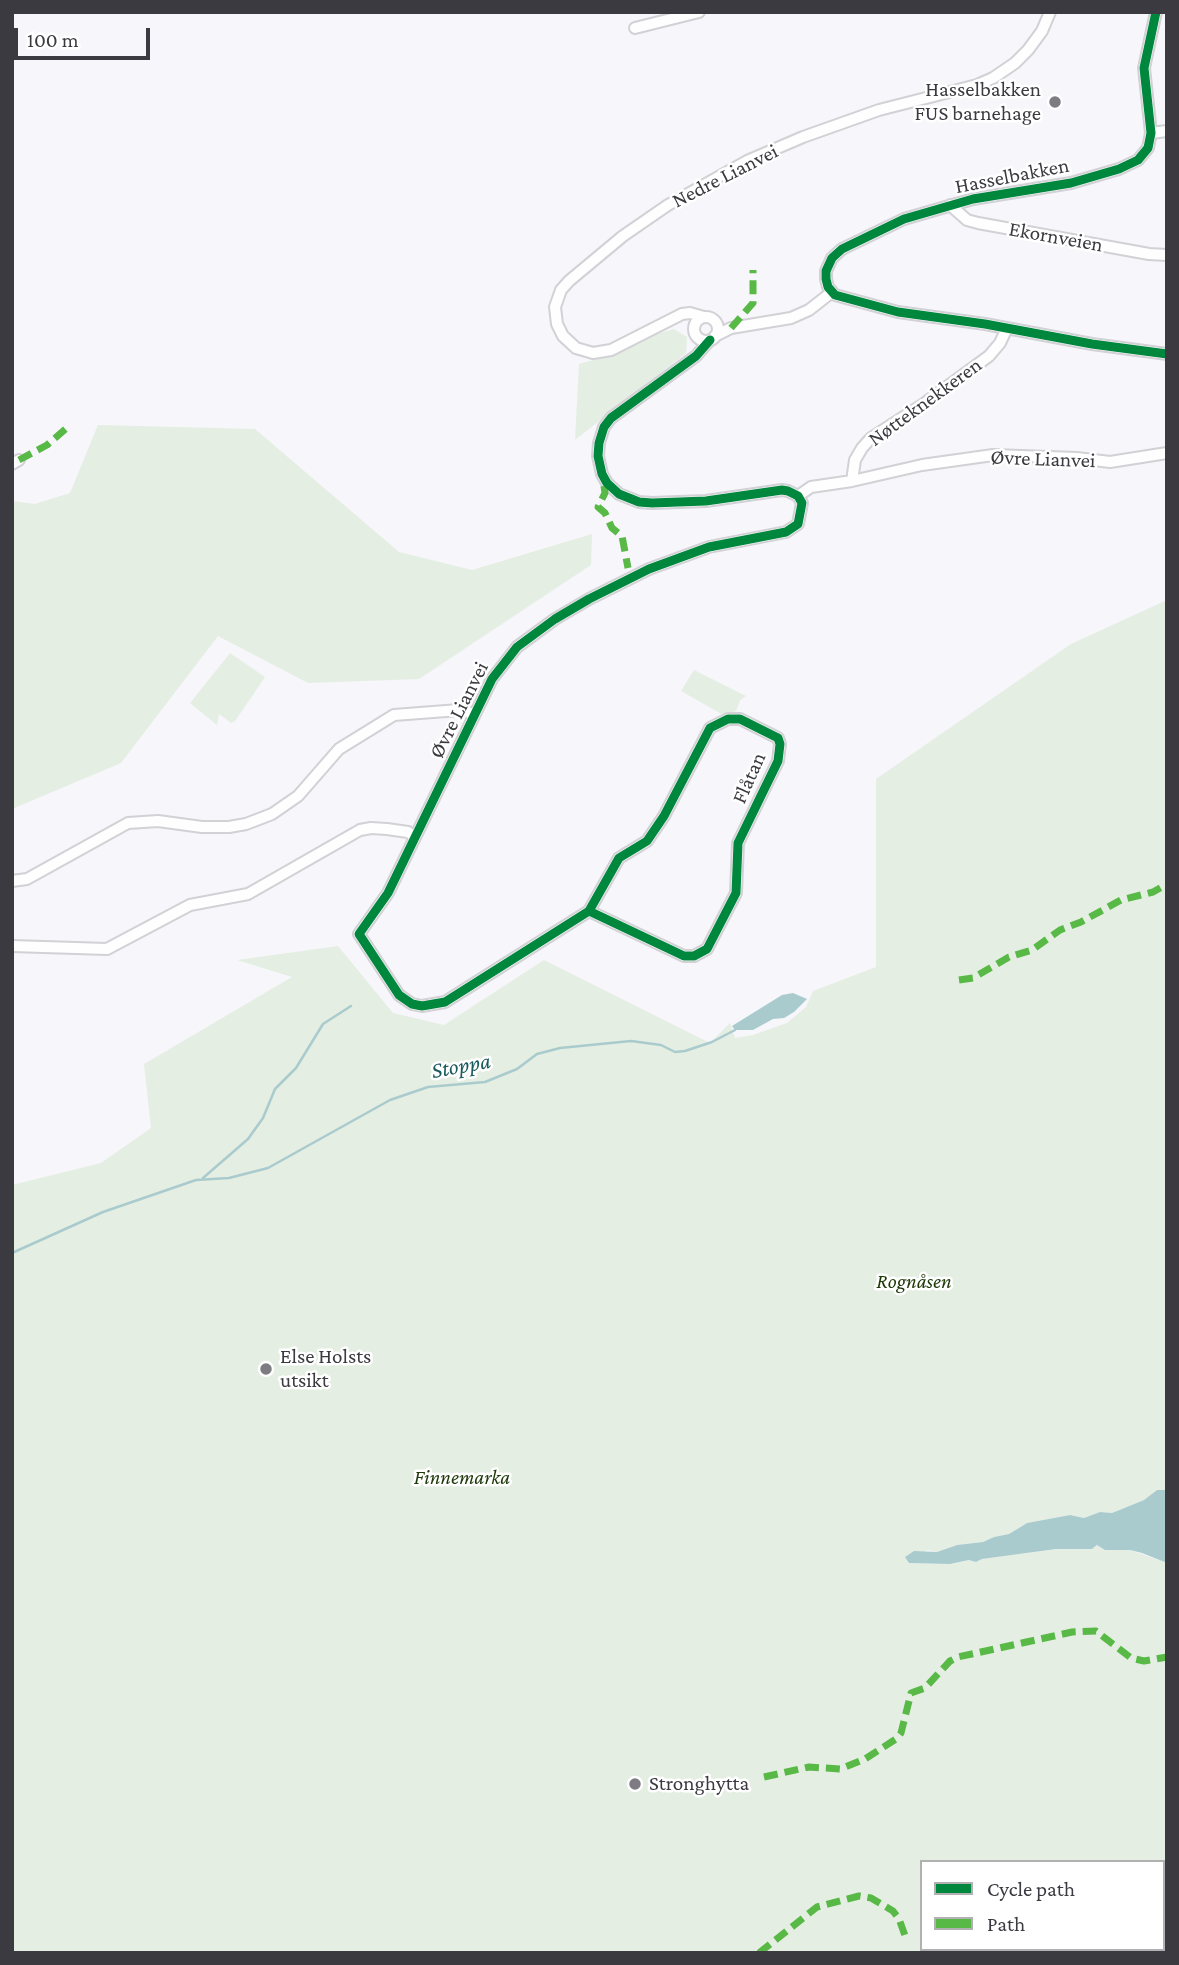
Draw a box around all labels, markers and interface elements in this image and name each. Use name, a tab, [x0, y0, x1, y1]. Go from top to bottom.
scale bar	[18, 14, 154, 58]
text: 100 m	[27, 28, 79, 52]
place label: Hasselbakken FUS barnehage	[914, 77, 1041, 127]
marker: Hasselbakken FUS barnehage	[1047, 94, 1063, 110]
street label: Nedre Lianvei	[668, 139, 782, 213]
street label: Hasselbakken	[953, 153, 1071, 199]
street label: Ekornveien	[1007, 216, 1105, 258]
street label: Nøtteknekkeren	[863, 352, 987, 452]
street label: Øvre Lianvei	[990, 445, 1096, 473]
street label: Øvre Lianvei	[424, 657, 494, 763]
street label: Flåtan	[727, 748, 771, 808]
water label: Stoppa	[429, 1047, 493, 1085]
park label: Rognåsen	[876, 1269, 952, 1295]
place label: Else Holsts utsikt	[280, 1344, 371, 1394]
marker: Else Holsts utsikt	[258, 1361, 274, 1377]
park label: Finnemarka	[414, 1465, 510, 1491]
place label: Stronghytta	[649, 1771, 749, 1797]
marker: Stronghytta	[627, 1776, 643, 1792]
legend	[920, 1860, 1165, 1951]
text: Cycle path	[987, 1877, 1075, 1901]
text: Path	[987, 1912, 1025, 1936]

